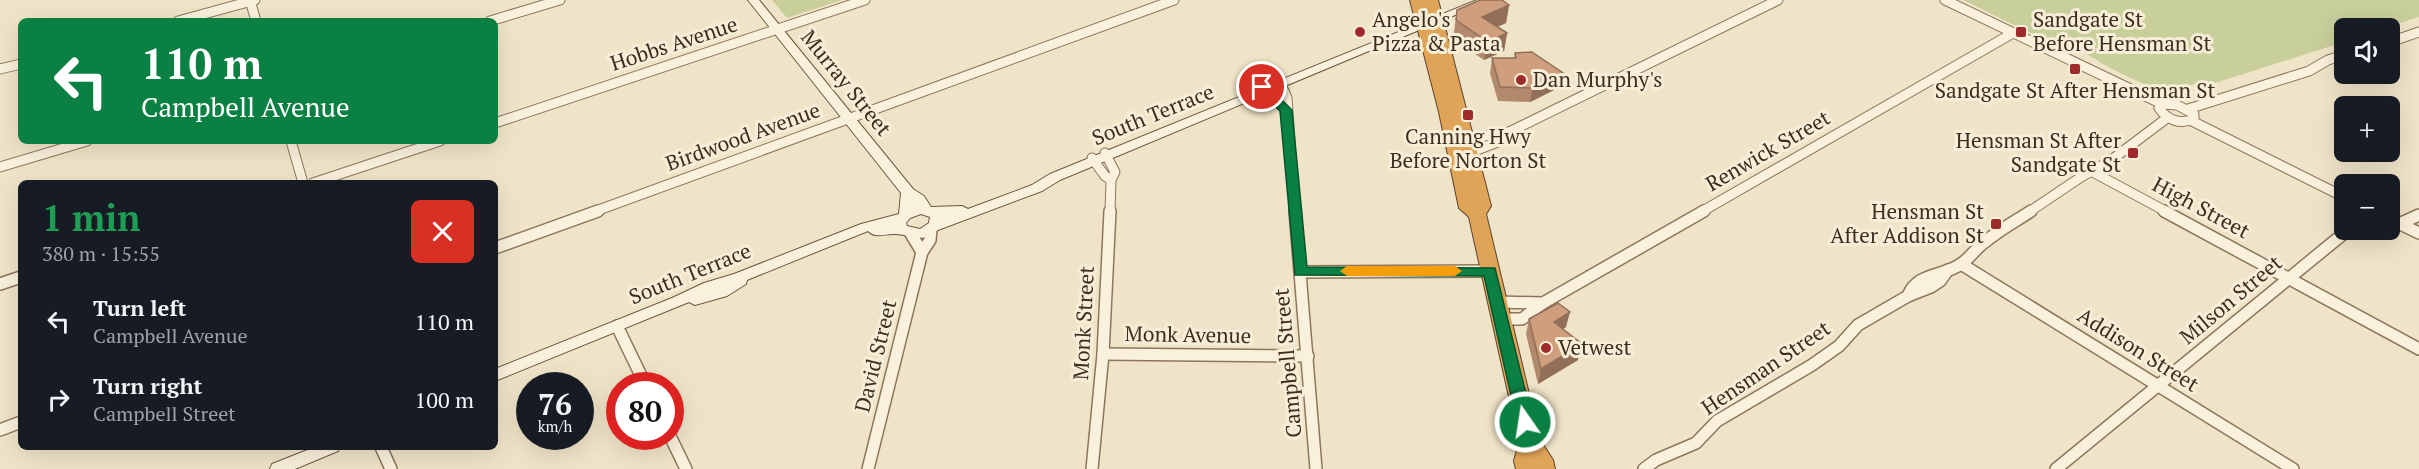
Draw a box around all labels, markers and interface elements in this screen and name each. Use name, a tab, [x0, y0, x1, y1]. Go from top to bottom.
place label: Angelo's Pizza & Pasta	[1372, 5, 1501, 57]
place label: Sandgate St Before Hensman St	[2033, 5, 2212, 57]
street label: Hobbs Avenue	[606, 9, 741, 77]
map controls	[2334, 18, 2400, 240]
button: sound	[2334, 18, 2400, 84]
street label: Murray Street	[795, 24, 898, 141]
marker: Angelo's Pizza & Pasta	[1353, 25, 1367, 39]
marker: Sandgate St Before Hensman St	[2014, 25, 2028, 39]
text: 110 m	[141, 35, 262, 91]
icon: left	[42, 42, 120, 120]
pin	[1236, 61, 1287, 112]
marker: Sandgate St After Hensman St	[2068, 62, 2082, 76]
place label: Dan Murphy's	[1533, 65, 1662, 93]
icon: arrive	[1245, 70, 1278, 103]
marker: Dan Murphy's	[1514, 73, 1528, 87]
place label: Sandgate St After Hensman St	[1935, 76, 2215, 104]
street label: South Terrace	[1088, 77, 1218, 151]
text: Campbell Avenue	[141, 89, 350, 125]
street label: Birdwood Avenue	[662, 95, 824, 177]
button: +	[2334, 96, 2400, 162]
street label: Renwick Street	[1700, 103, 1835, 197]
marker: Canning Hwy Before Norton St	[1461, 108, 1475, 122]
place label: Canning Hwy Before Norton St	[1390, 122, 1547, 174]
place label: Hensman St After Sandgate St	[1956, 126, 2121, 178]
marker: Hensman St After Sandgate St	[2126, 146, 2140, 160]
street label: High Street	[2148, 170, 2255, 244]
button: −	[2334, 174, 2400, 240]
text: 1 min	[42, 194, 140, 241]
place label: Hensman St After Addison St	[1830, 197, 1984, 249]
button: close	[411, 200, 474, 263]
marker: Hensman St After Addison St	[1989, 217, 2003, 231]
street label: South Terrace	[625, 236, 755, 310]
text: 380 m · 15:55	[42, 240, 160, 267]
street label: Milson Street	[2173, 248, 2287, 350]
street label: Monk Street	[1066, 265, 1100, 381]
street label: Campbell Street	[1267, 287, 1307, 439]
text: Turn left	[93, 293, 186, 322]
street label: David Street	[848, 296, 903, 415]
street label: Addison Street	[2072, 301, 2205, 398]
icon: left	[42, 305, 75, 338]
text: 110 m	[414, 307, 474, 336]
street label: Hensman Street	[1696, 314, 1836, 421]
street label: Monk Avenue	[1124, 319, 1252, 349]
text: Campbell Avenue	[93, 322, 248, 349]
place label: Vetwest	[1558, 333, 1631, 361]
marker: Vetwest	[1539, 341, 1553, 355]
text: Turn right	[93, 371, 202, 400]
speed limit sign: 80	[606, 372, 684, 450]
icon: right	[42, 383, 75, 416]
text: 76	[538, 384, 572, 424]
text: 100 m	[414, 385, 474, 414]
position arrow	[1493, 390, 1557, 454]
text: Campbell Street	[93, 400, 236, 427]
text: km/h	[538, 416, 572, 436]

